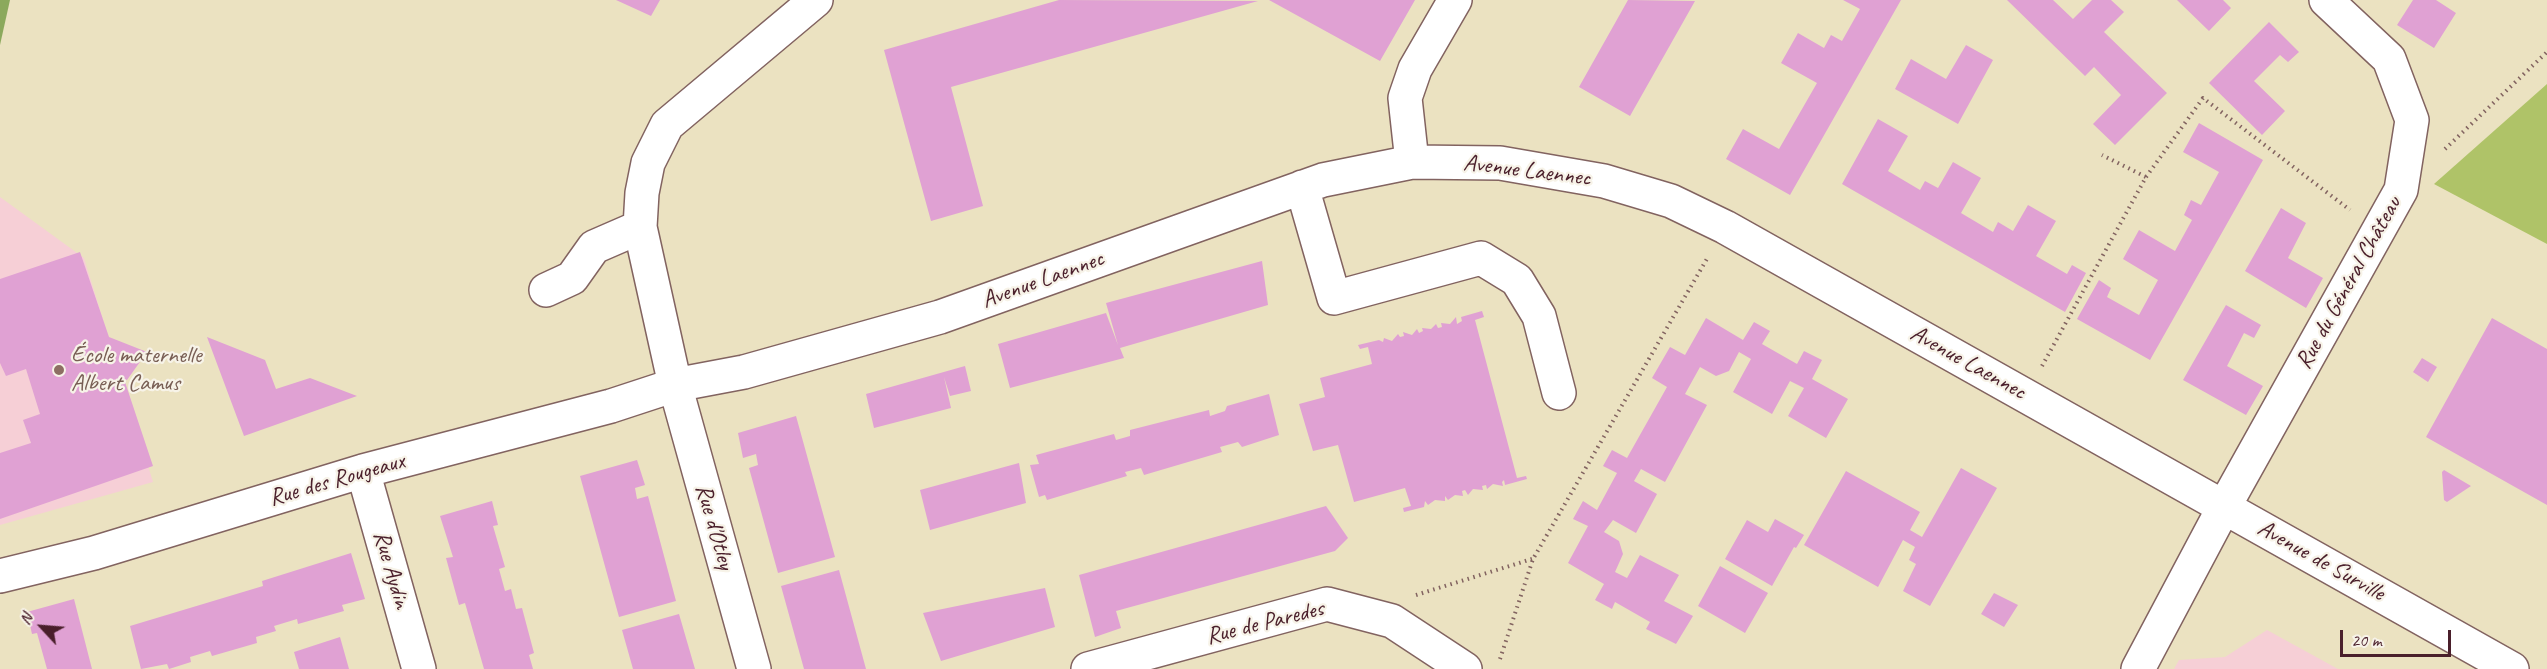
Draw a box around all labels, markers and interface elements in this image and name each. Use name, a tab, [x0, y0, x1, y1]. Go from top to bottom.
street label: Avenue Laennec	[1462, 149, 1592, 193]
street label: Rue du Général Château	[2290, 192, 2408, 374]
street label: Avenue Laennec	[978, 245, 1108, 315]
street label: Avenue Laennec	[1905, 319, 2031, 407]
place label: École maternelle Albert Camus	[71, 342, 202, 398]
marker: École maternelle Albert Camus	[52, 363, 66, 377]
street label: Rue des Rougeaux	[266, 447, 408, 513]
street label: Rue d'Otley	[688, 481, 740, 573]
street label: Avenue de Surville	[2252, 514, 2390, 608]
street label: Rue Aydin	[366, 528, 416, 612]
street label: Rue de Paredes	[1203, 594, 1327, 652]
north arrow	[12, 597, 72, 657]
text: N	[15, 610, 37, 628]
scale bar	[2343, 618, 2454, 656]
text: 20 m	[2351, 629, 2382, 651]

